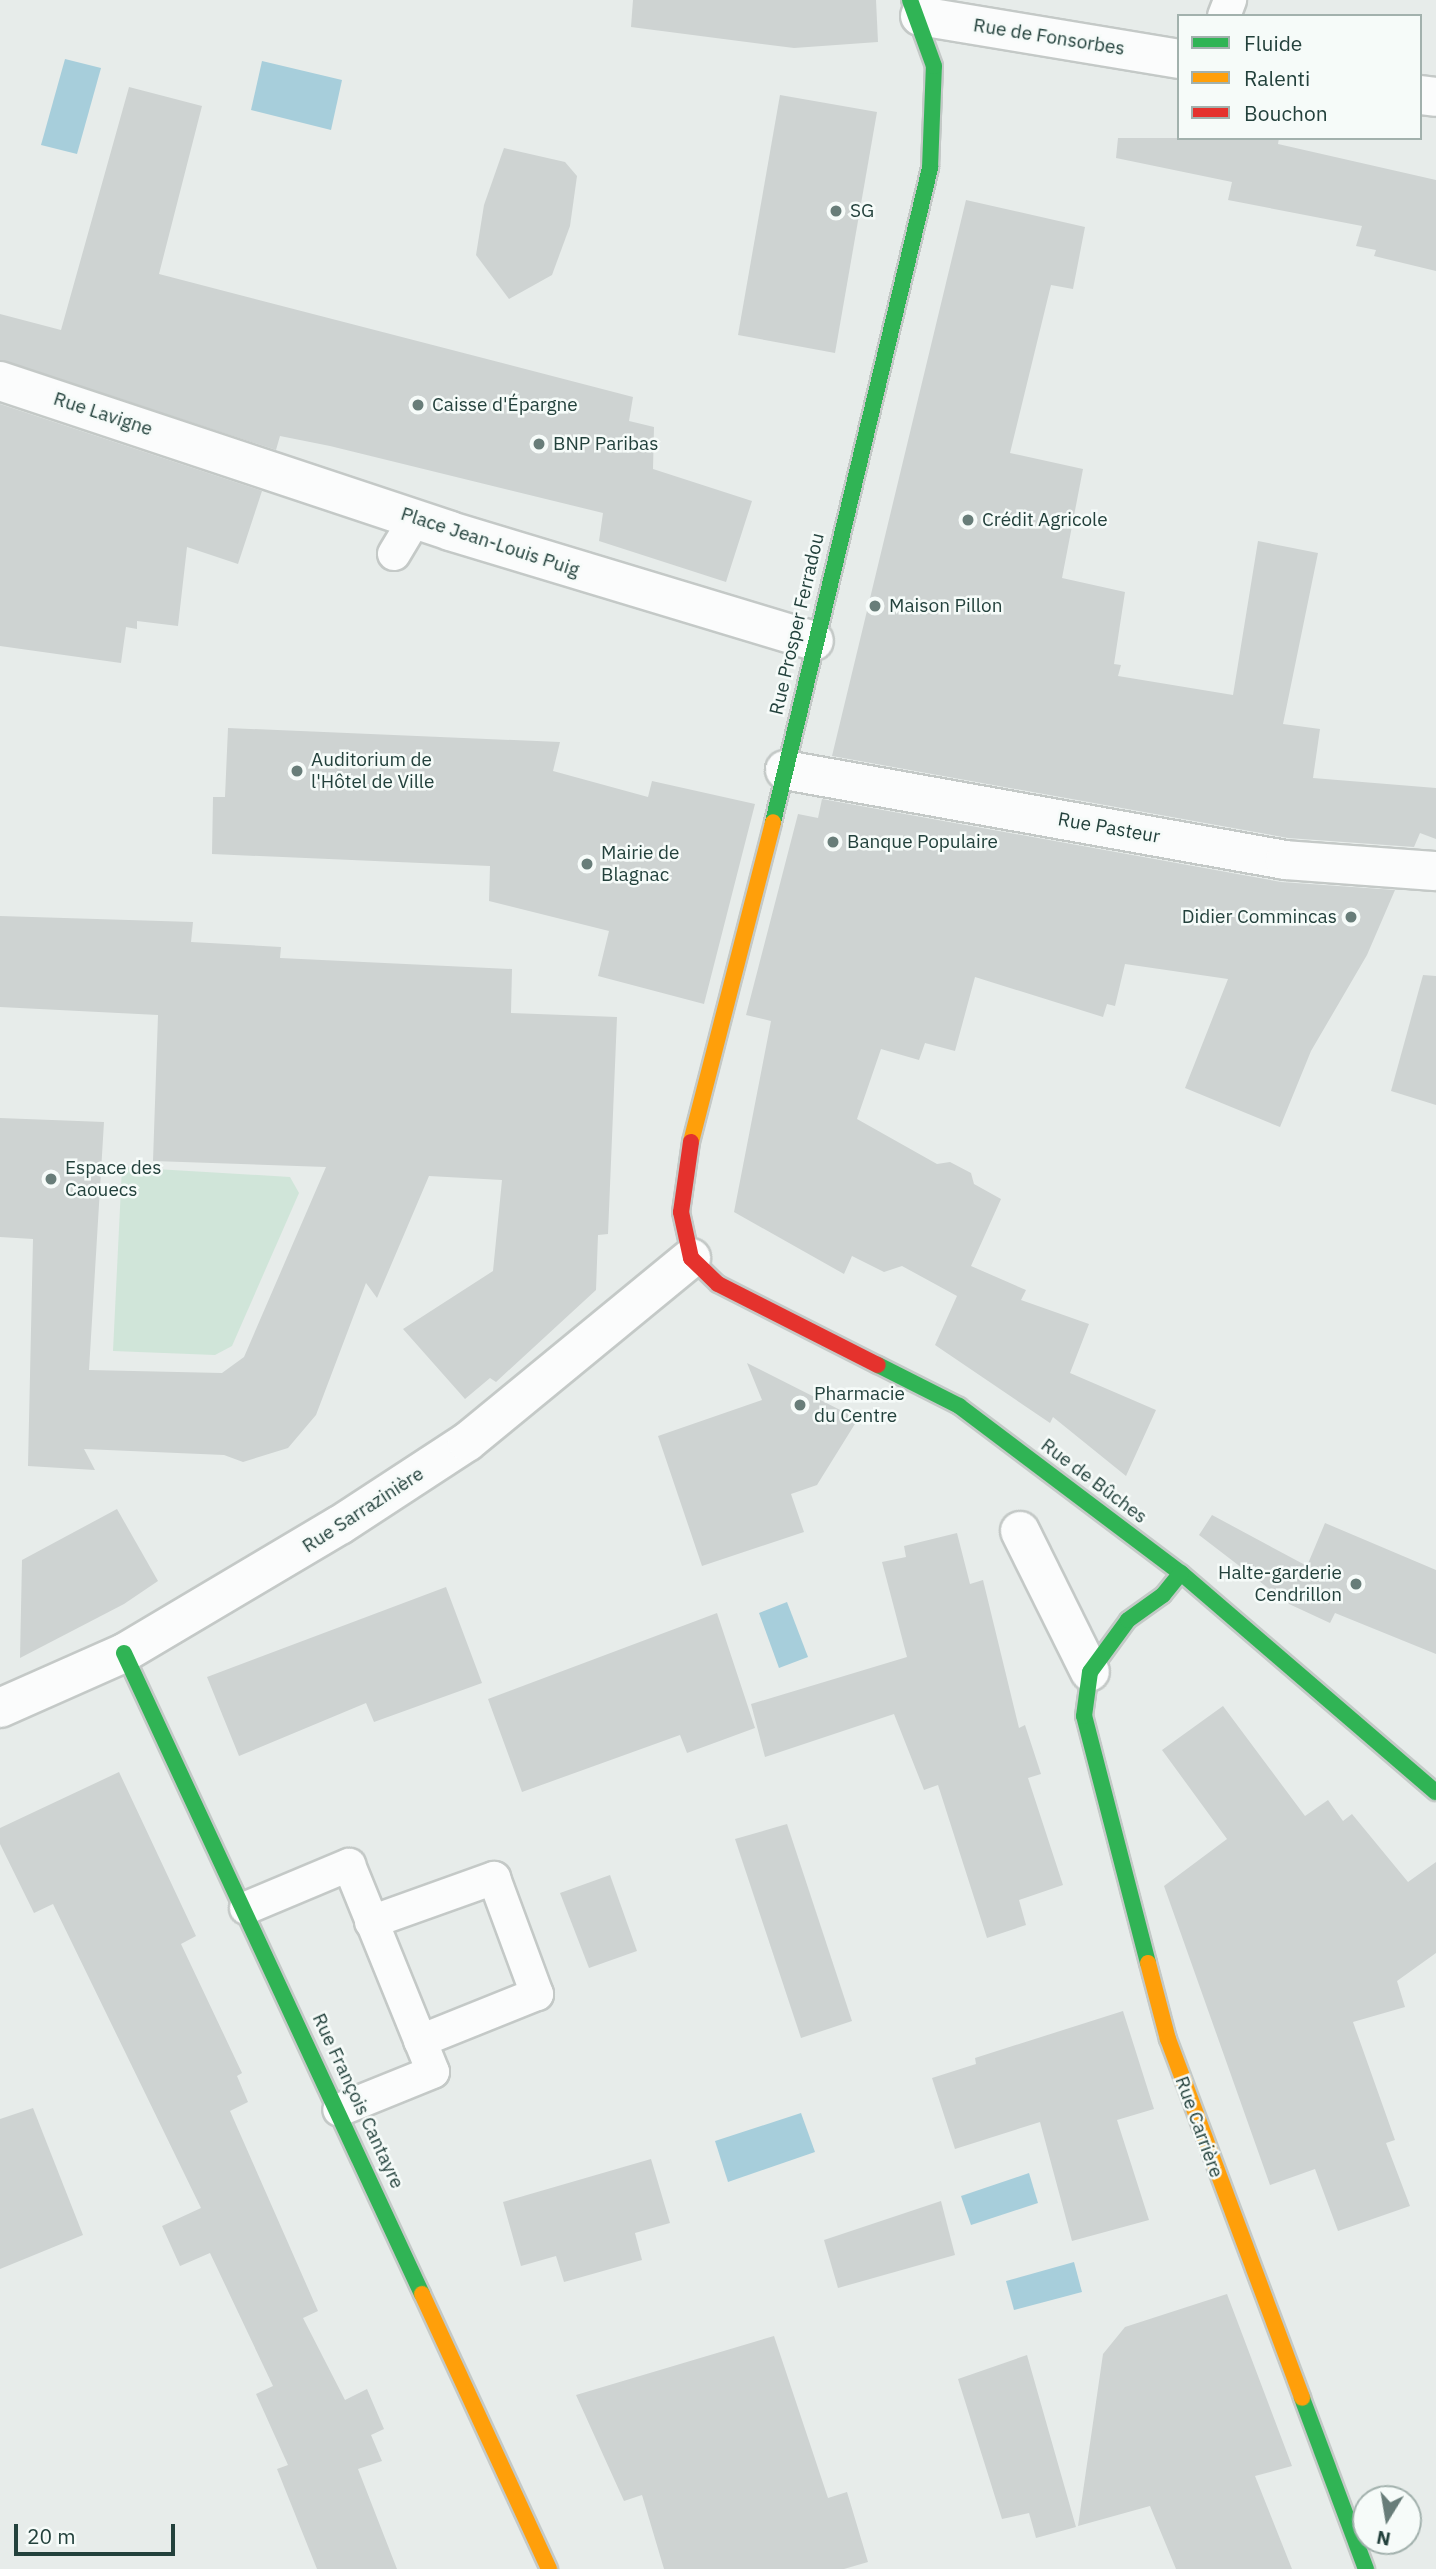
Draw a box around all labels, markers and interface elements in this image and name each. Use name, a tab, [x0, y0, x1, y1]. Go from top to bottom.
street label: Rue de Fonsorbes	[972, 14, 1126, 60]
legend	[1177, 14, 1422, 140]
text: Fluide	[1244, 29, 1302, 57]
text: Ralenti	[1244, 64, 1310, 92]
text: Bouchon	[1244, 99, 1328, 127]
place label: SG	[850, 200, 874, 222]
marker: SG	[828, 203, 844, 219]
street label: Rue Lavigne	[51, 387, 155, 441]
place label: Caisse d'Épargne	[432, 394, 578, 416]
marker: Caisse d'Épargne	[410, 397, 426, 413]
place label: BNP Paribas	[553, 433, 658, 455]
marker: BNP Paribas	[531, 436, 547, 452]
street label: Place Jean-Louis Puig	[398, 502, 582, 582]
place label: Crédit Agricole	[982, 509, 1108, 531]
marker: Crédit Agricole	[960, 512, 976, 528]
street label: Rue Prosper Ferradou	[765, 531, 829, 717]
place label: Maison Pillon	[889, 595, 1002, 617]
marker: Maison Pillon	[867, 598, 883, 614]
place label: Auditorium de l'Hôtel de Ville	[311, 749, 434, 793]
marker: Auditorium de l'Hôtel de Ville	[289, 763, 305, 779]
street label: Rue Pasteur	[1056, 808, 1162, 848]
place label: Banque Populaire	[847, 831, 998, 853]
marker: Banque Populaire	[825, 834, 841, 850]
place label: Mairie de Blagnac	[601, 842, 679, 886]
marker: Mairie de Blagnac	[579, 856, 595, 872]
place label: Didier Commincas	[1182, 906, 1337, 928]
marker: Didier Commincas	[1343, 909, 1359, 925]
place label: Espace des Caouecs	[65, 1157, 162, 1201]
marker: Espace des Caouecs	[43, 1171, 59, 1187]
place label: Pharmacie du Centre	[814, 1383, 905, 1427]
marker: Pharmacie du Centre	[792, 1397, 808, 1413]
street label: Rue de Bûches	[1036, 1434, 1152, 1528]
street label: Rue Sarrazinière	[298, 1462, 428, 1558]
place label: Halte-garderie Cendrillon	[1218, 1562, 1342, 1606]
marker: Halte-garderie Cendrillon	[1348, 1576, 1364, 1592]
street label: Rue François Cantayre	[307, 2010, 409, 2192]
street label: Rue Carrière	[1170, 2073, 1228, 2181]
north arrow	[1352, 2485, 1422, 2555]
scale bar	[18, 2510, 178, 2554]
text: 20 m	[27, 2522, 76, 2550]
text: N	[1374, 2526, 1392, 2552]

